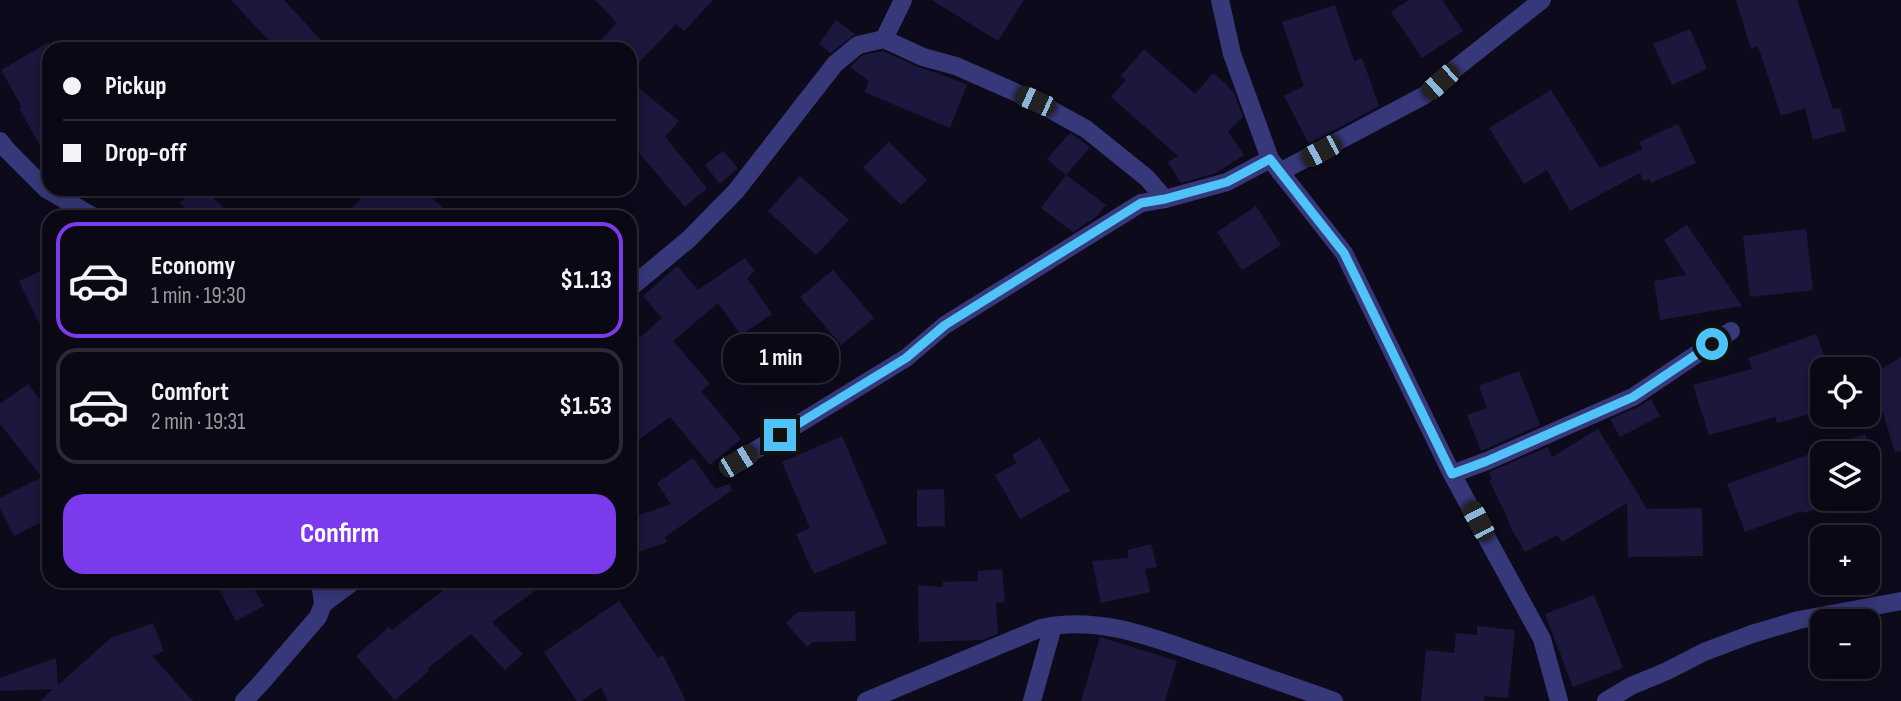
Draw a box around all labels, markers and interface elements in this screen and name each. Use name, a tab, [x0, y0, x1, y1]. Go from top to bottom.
car	[1418, 60, 1463, 104]
text: Pickup	[105, 71, 167, 102]
car	[1012, 83, 1059, 119]
car	[1298, 132, 1345, 170]
text: Drop-off	[105, 138, 186, 169]
icon: car	[67, 249, 130, 312]
text: Economy	[151, 251, 235, 282]
text: $1.13	[560, 265, 612, 296]
text: 1 min · 19:30	[151, 282, 246, 310]
route start	[1696, 328, 1728, 360]
callout: 1 min	[722, 334, 838, 382]
text: 1 min	[760, 344, 802, 372]
map controls	[1810, 357, 1880, 679]
button: locate	[1810, 357, 1880, 427]
icon: car	[67, 375, 130, 438]
text: Comfort	[151, 377, 229, 408]
text: $1.53	[559, 391, 612, 422]
text: 2 min · 19:31	[151, 408, 245, 436]
route end	[764, 419, 796, 451]
car	[715, 441, 762, 481]
button: layers	[1810, 441, 1880, 511]
button: Confirm	[63, 494, 616, 574]
car	[1459, 498, 1498, 544]
button: +	[1810, 525, 1880, 595]
button: −	[1810, 609, 1880, 679]

